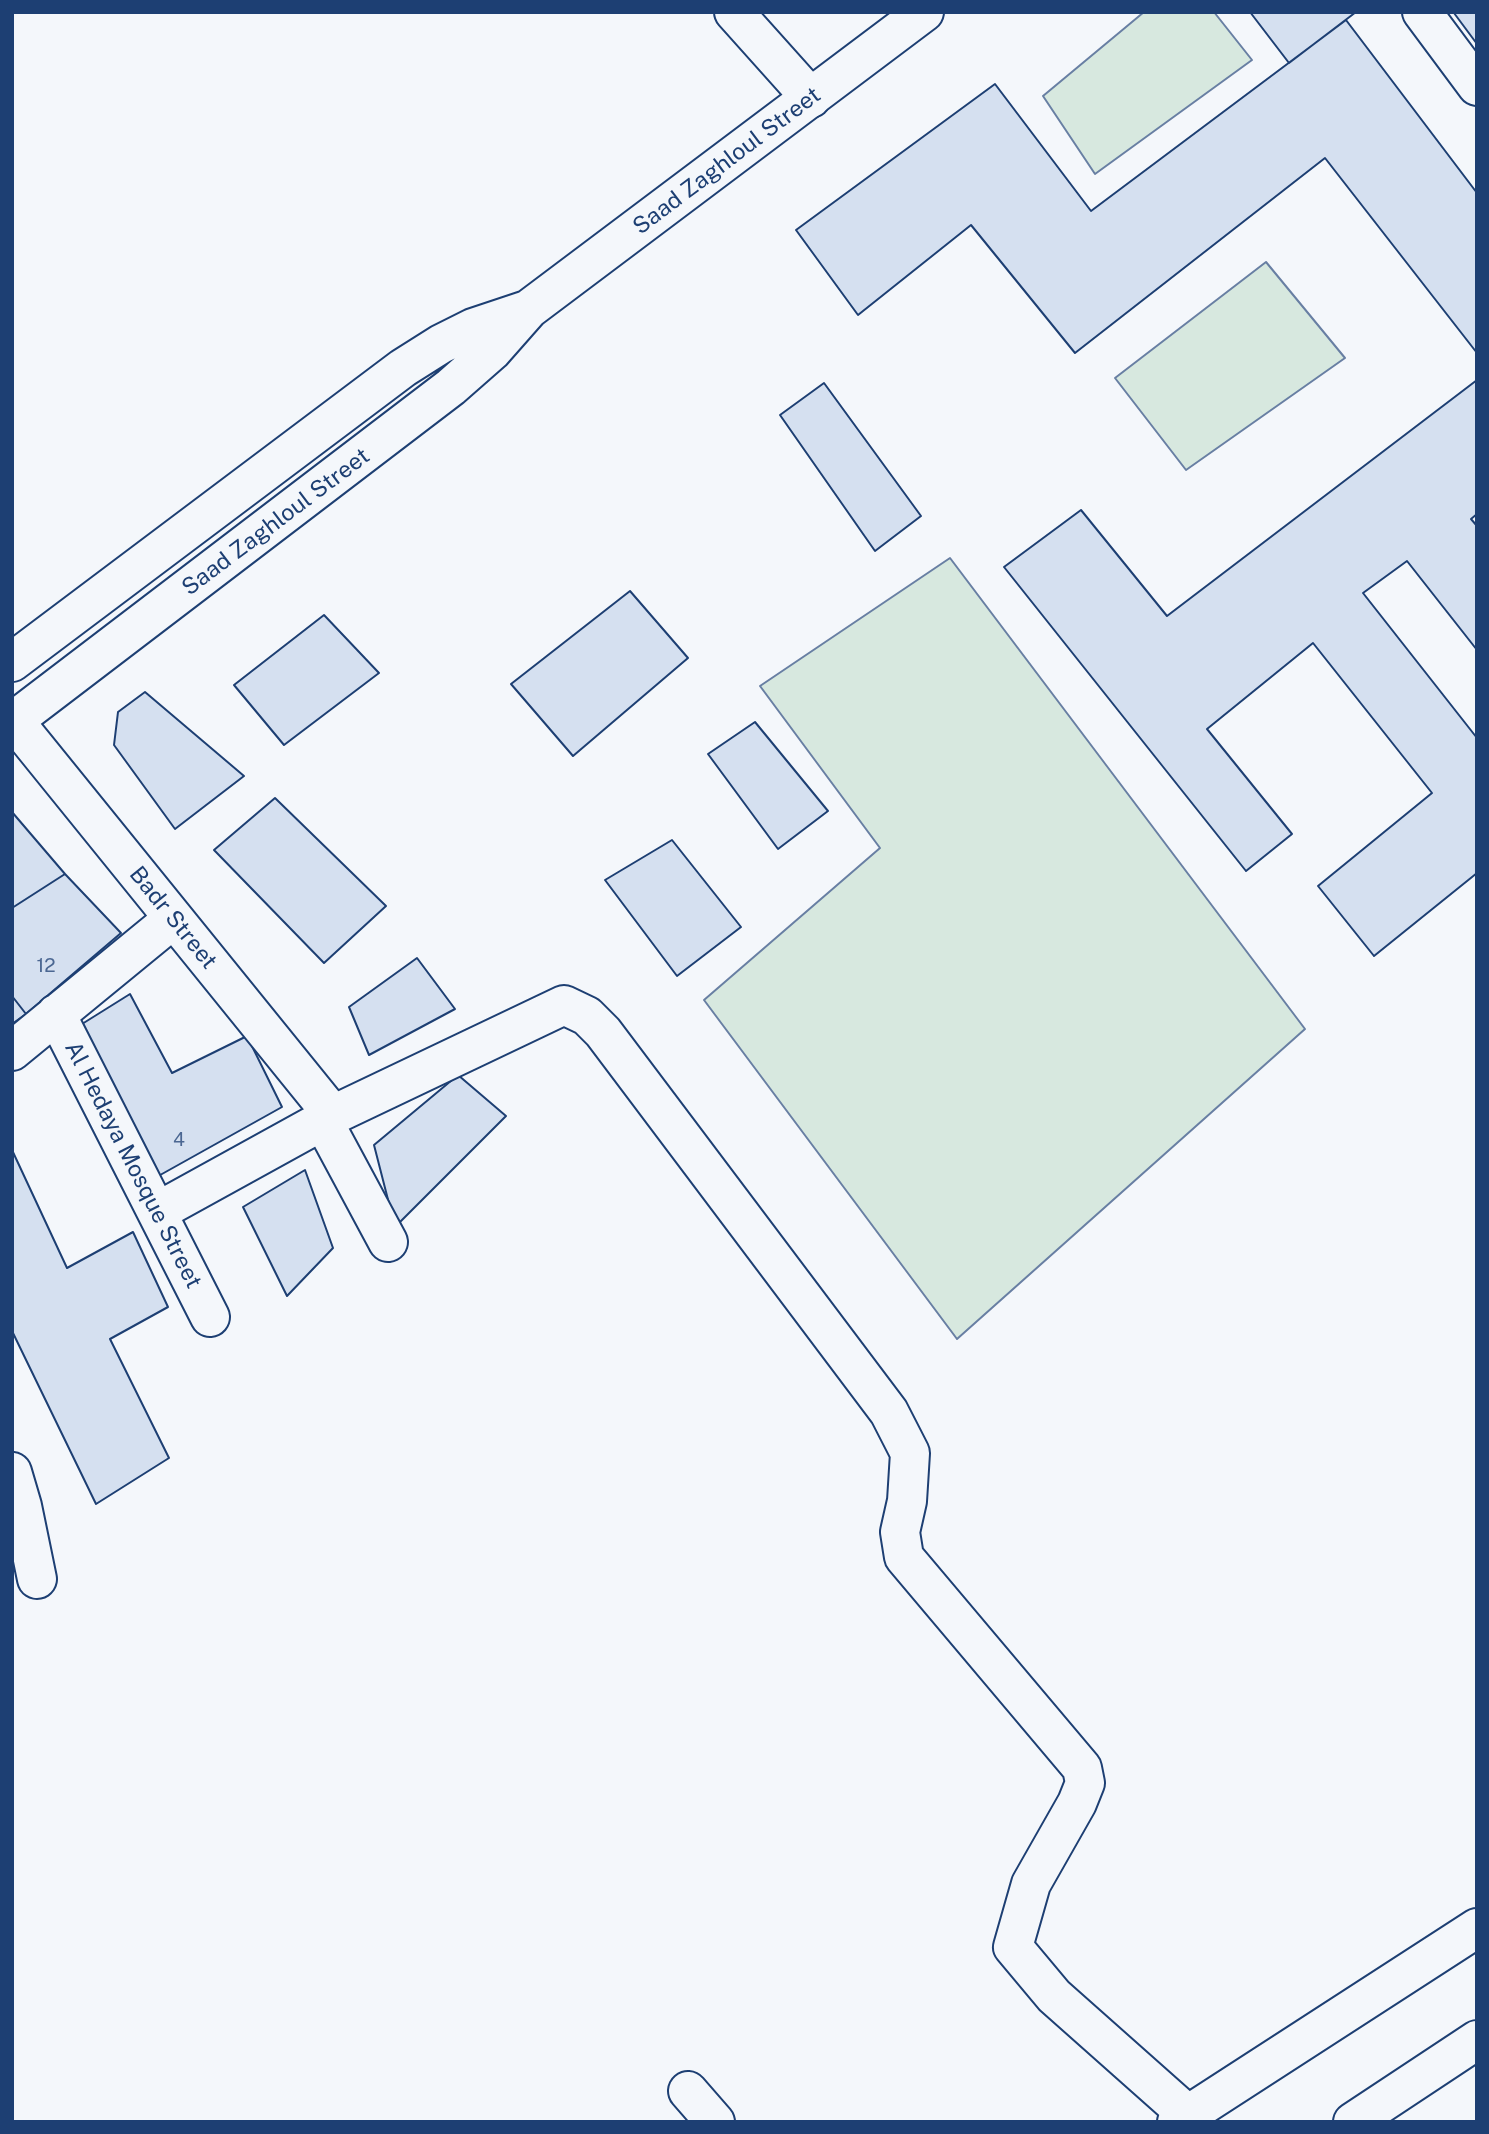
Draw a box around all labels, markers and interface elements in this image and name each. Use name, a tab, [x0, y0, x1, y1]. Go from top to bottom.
street label: Saad Zaghloul Street	[628, 81, 826, 241]
street label: Saad Zaghloul Street	[177, 442, 375, 602]
street label: Badr Street	[123, 861, 223, 975]
house number: 12	[36, 955, 56, 977]
street label: Al Hedaya Mosque Street	[59, 1037, 207, 1293]
house number: 4	[173, 1129, 185, 1151]

